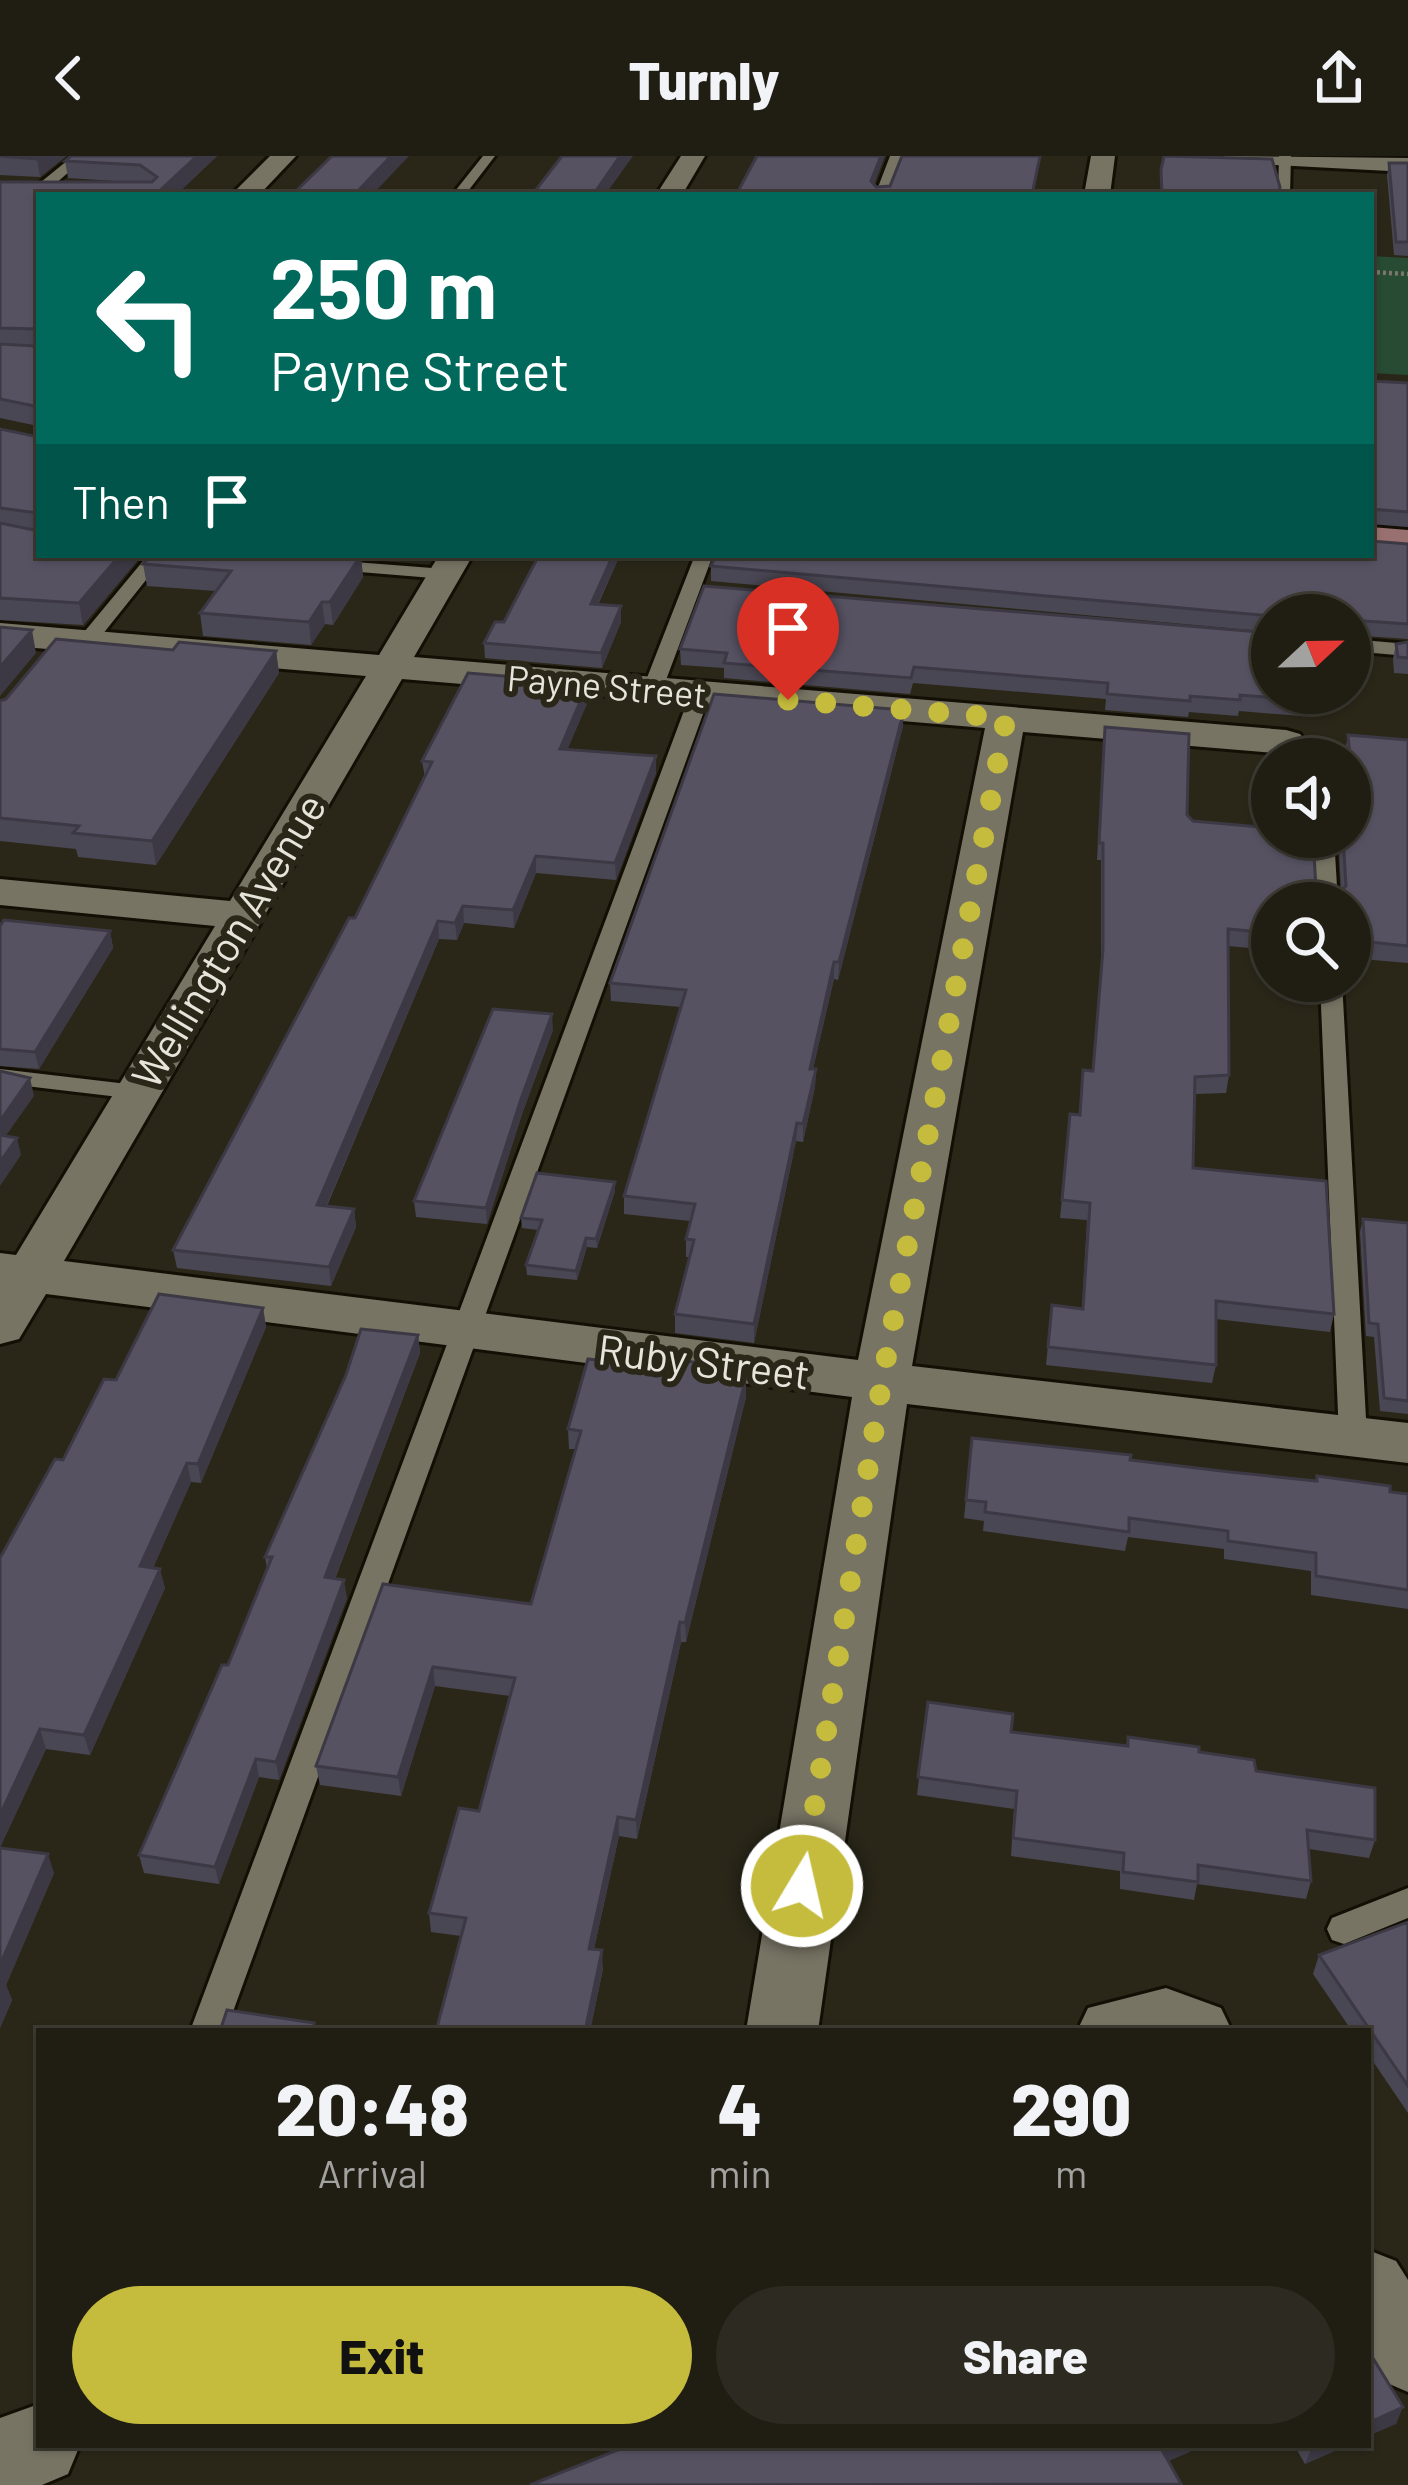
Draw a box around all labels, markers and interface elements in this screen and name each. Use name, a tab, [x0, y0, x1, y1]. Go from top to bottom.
icon: back	[36, 45, 102, 111]
icon: share	[1306, 45, 1372, 111]
text: Turnly	[628, 46, 780, 111]
text: 250 m	[270, 235, 497, 336]
icon: left	[72, 240, 228, 396]
text: Payne Street	[270, 337, 570, 402]
icon: arrive	[194, 468, 260, 534]
text: Then	[72, 474, 170, 528]
pin	[737, 577, 839, 700]
north arrow	[1251, 594, 1371, 714]
map controls	[1251, 594, 1371, 1002]
icon: arrive	[755, 595, 821, 661]
street label: Payne Street	[506, 655, 708, 715]
button: sound	[1251, 738, 1371, 858]
street label: Wellington Avenue	[119, 784, 335, 1097]
button: search	[1251, 882, 1371, 1002]
street label: Ruby Street	[595, 1322, 813, 1399]
position arrow	[739, 1823, 865, 1949]
text: 20:48	[275, 2064, 469, 2150]
text: 4	[717, 2064, 762, 2150]
text: 290	[1011, 2064, 1131, 2150]
text: Arrival	[318, 2149, 427, 2196]
text: min	[708, 2149, 772, 2196]
text: m	[1055, 2149, 1087, 2196]
button: Exit	[72, 2286, 692, 2424]
button: Share	[716, 2286, 1335, 2424]

